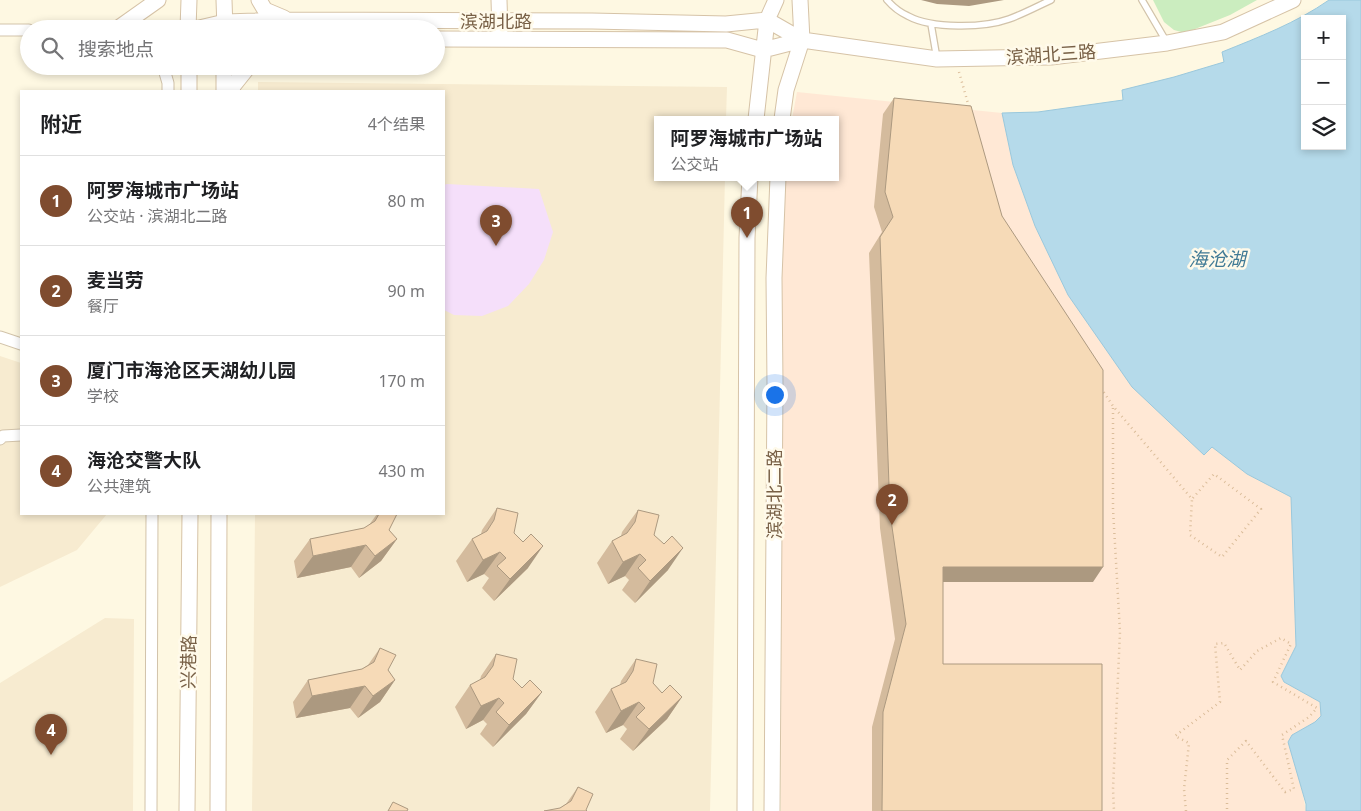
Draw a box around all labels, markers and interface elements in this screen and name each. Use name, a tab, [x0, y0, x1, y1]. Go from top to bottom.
street label: 滨湖北路	[460, 9, 532, 33]
map controls	[1301, 15, 1346, 150]
button: +	[1301, 15, 1346, 60]
search box	[20, 20, 445, 75]
icon: search	[38, 34, 66, 62]
text: 搜索地点	[78, 36, 154, 62]
street label: 滨湖北三路	[1005, 39, 1097, 69]
button: −	[1301, 60, 1346, 105]
button: layers	[1301, 105, 1346, 150]
text: 附近	[40, 110, 82, 138]
text: 4个结果	[368, 113, 425, 135]
popup	[654, 116, 839, 181]
text: 阿罗海城市广场站	[670, 125, 823, 151]
text: 公交站	[670, 153, 719, 175]
text: 阿罗海城市广场站	[87, 177, 239, 203]
text: 1	[51, 190, 61, 212]
text: 80 m	[388, 190, 425, 212]
pin: 1	[731, 197, 763, 238]
text: 公交站 · 滨湖北二路	[87, 205, 228, 227]
pin: 3	[480, 205, 512, 246]
water label: 海沧湖	[1188, 246, 1248, 272]
text: 麦当劳	[87, 267, 144, 293]
text: 2	[51, 280, 61, 302]
text: 90 m	[388, 280, 425, 302]
text: 餐厅	[87, 295, 119, 317]
text: 厦门市海沧区天湖幼儿园	[87, 357, 296, 383]
text: 3	[51, 370, 61, 392]
text: 170 m	[378, 370, 425, 392]
your location	[762, 382, 788, 408]
text: 学校	[87, 385, 119, 407]
text: 海沧交警大队	[87, 447, 201, 473]
street label: 滨湖北二路	[762, 449, 786, 539]
text: 4	[51, 460, 61, 482]
text: 430 m	[378, 460, 425, 482]
text: 公共建筑	[87, 475, 151, 497]
pin: 2	[876, 484, 908, 525]
street label: 兴港路	[176, 635, 200, 689]
pin: 4	[35, 714, 67, 755]

